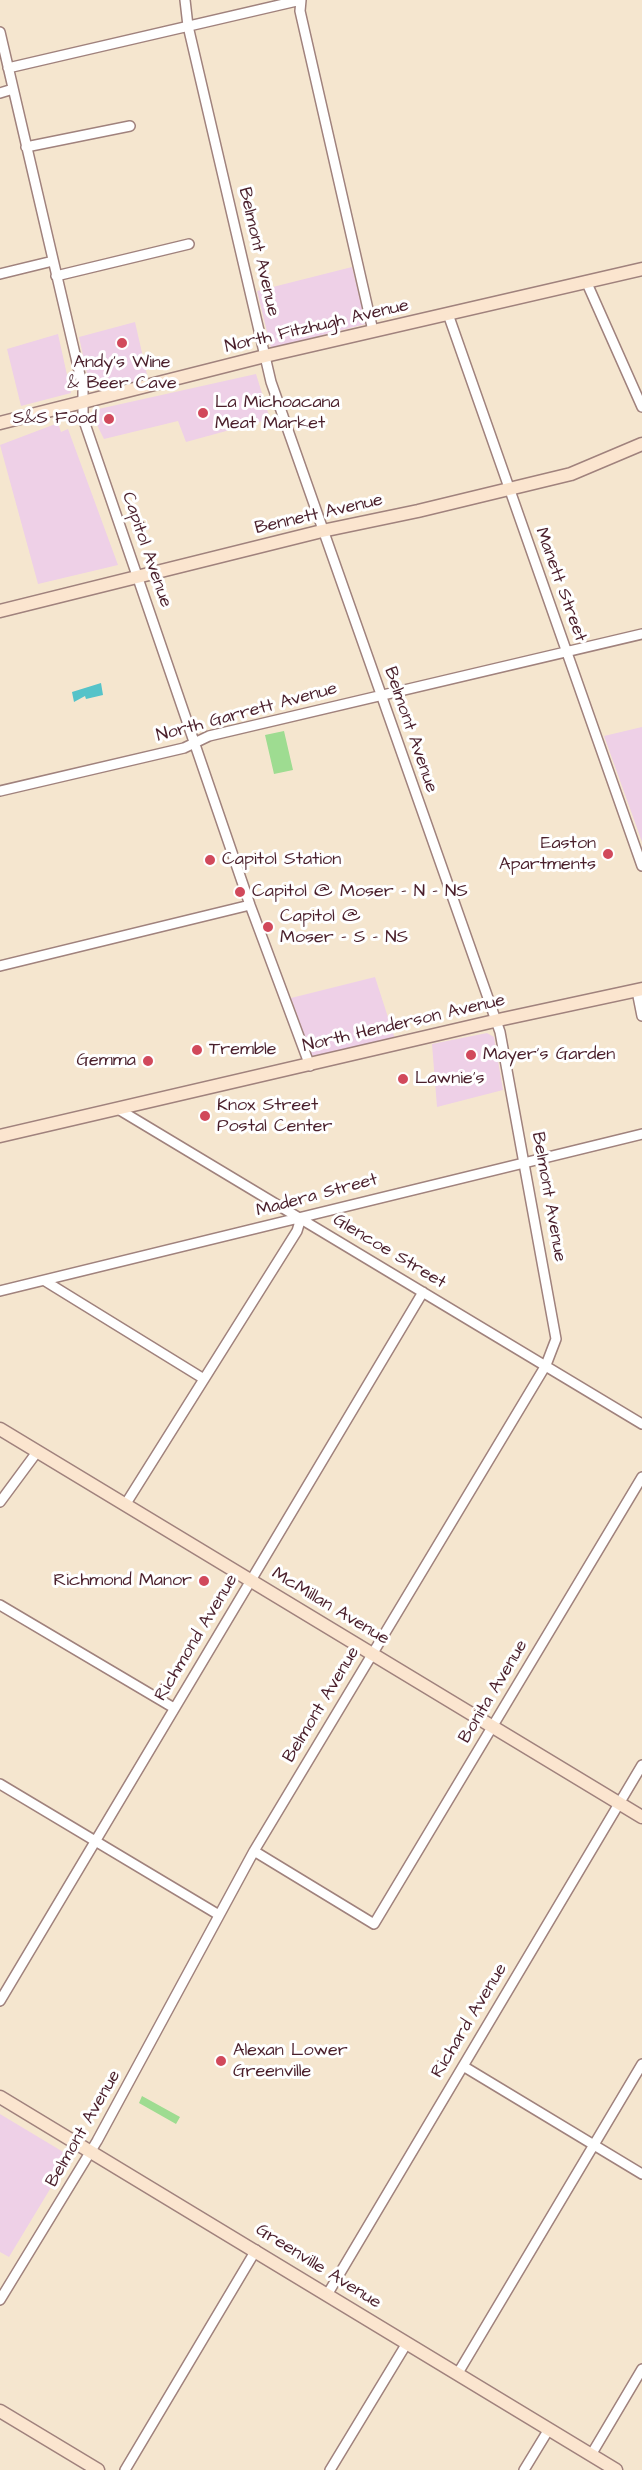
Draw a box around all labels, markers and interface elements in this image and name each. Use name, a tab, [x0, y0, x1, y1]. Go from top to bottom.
street label: Belmont Avenue	[233, 186, 283, 318]
street label: North Fitzhugh Avenue	[223, 295, 411, 359]
marker: Andy's Wine & Beer Cave	[115, 336, 129, 350]
place label: Andy's Wine & Beer Cave	[67, 352, 177, 394]
place label: La Michoacana Meat Market	[215, 392, 340, 434]
marker: La Michoacana Meat Market	[196, 406, 210, 420]
place label: S&S Food	[13, 408, 97, 430]
marker: S&S Food	[102, 412, 116, 426]
street label: Capitol Avenue	[116, 489, 176, 611]
street label: Bennett Avenue	[253, 490, 385, 540]
street label: Manett Street	[529, 525, 591, 645]
street label: Belmont Avenue	[378, 664, 442, 796]
street label: North Garrett Avenue	[154, 678, 340, 748]
place label: Easton Apartments	[499, 833, 596, 876]
marker: Easton Apartments	[601, 847, 615, 861]
place label: Capitol Station	[222, 849, 341, 871]
marker: Capitol Station	[203, 853, 217, 867]
place label: Capitol @ Moser - N - NS	[252, 881, 468, 903]
marker: Capitol @ Moser - N - NS	[233, 885, 247, 899]
place label: Capitol @ Moser - S - NS	[280, 906, 408, 948]
marker: Capitol @ Moser - S - NS	[261, 920, 275, 934]
street label: North Henderson Avenue	[301, 990, 507, 1058]
place label: Tremble	[209, 1039, 277, 1061]
marker: Tremble	[190, 1043, 204, 1057]
place label: Mayer's Garden	[483, 1044, 615, 1066]
marker: Mayer's Garden	[464, 1048, 478, 1062]
place label: Gemma	[77, 1050, 136, 1072]
marker: Gemma	[141, 1054, 155, 1068]
place label: Lawnie's	[415, 1068, 485, 1090]
marker: Lawnie's	[396, 1072, 410, 1086]
place label: Knox Street Postal Center	[217, 1095, 333, 1138]
marker: Knox Street Postal Center	[198, 1109, 212, 1123]
street label: Belmont Avenue	[526, 1130, 570, 1264]
street label: Madera Street	[254, 1169, 380, 1223]
street label: Glencoe Street	[329, 1210, 449, 1294]
street label: McMillan Avenue	[267, 1563, 393, 1651]
place label: Richmond Manor	[53, 1570, 192, 1592]
street label: Richmond Avenue	[151, 1571, 243, 1705]
marker: Richmond Manor	[197, 1574, 211, 1588]
street label: Bonita Avenue	[455, 1636, 533, 1748]
street label: Belmont Avenue	[279, 1643, 365, 1767]
street label: Richard Avenue	[427, 1960, 513, 2082]
place label: Alexan Lower Greenville	[233, 2040, 348, 2082]
marker: Alexan Lower Greenville	[214, 2054, 228, 2068]
street label: Belmont Avenue	[42, 2067, 126, 2191]
street label: Greenville Avenue	[251, 2220, 385, 2314]

